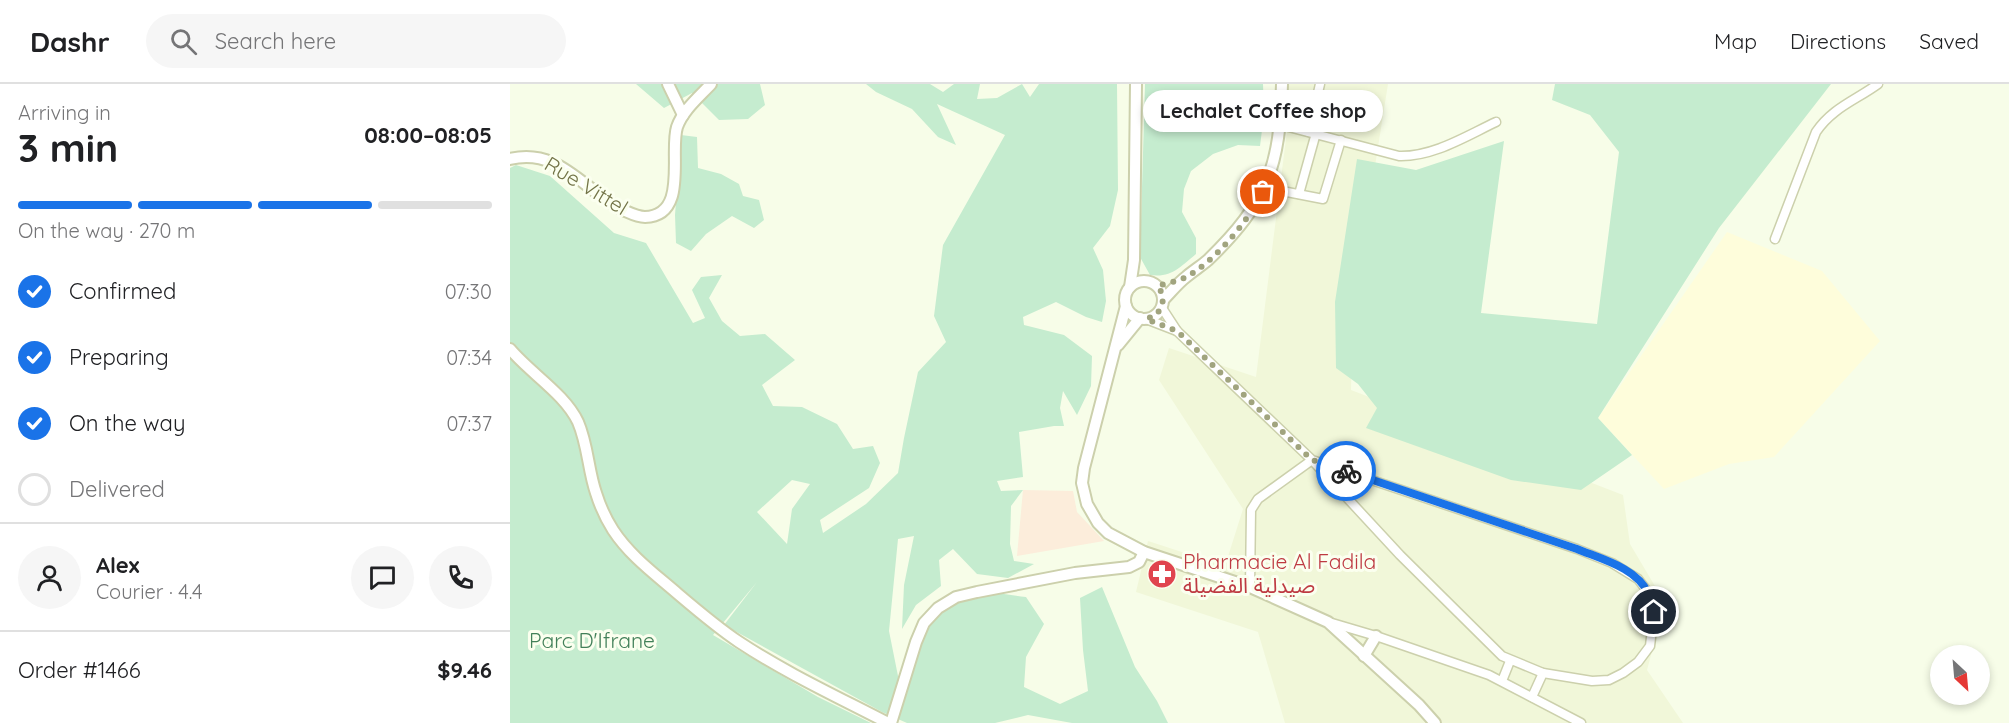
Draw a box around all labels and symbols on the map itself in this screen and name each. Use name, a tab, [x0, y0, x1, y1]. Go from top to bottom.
callout: Lechalet Coffee shop	[1143, 90, 1383, 132]
street label: Rue Vittel	[540, 150, 633, 220]
pin	[1237, 166, 1288, 217]
courier	[1316, 441, 1376, 501]
place label: Pharmacie Al Fadila صيدلية الفضيلة	[1183, 548, 1376, 598]
pharmacy icon: Pharmacie Al Fadila صيدلية الفضيلة	[1146, 558, 1178, 590]
pin	[1628, 586, 1679, 637]
park label: Parc D'Ifrane	[529, 627, 655, 653]
north arrow	[1930, 645, 1990, 705]

